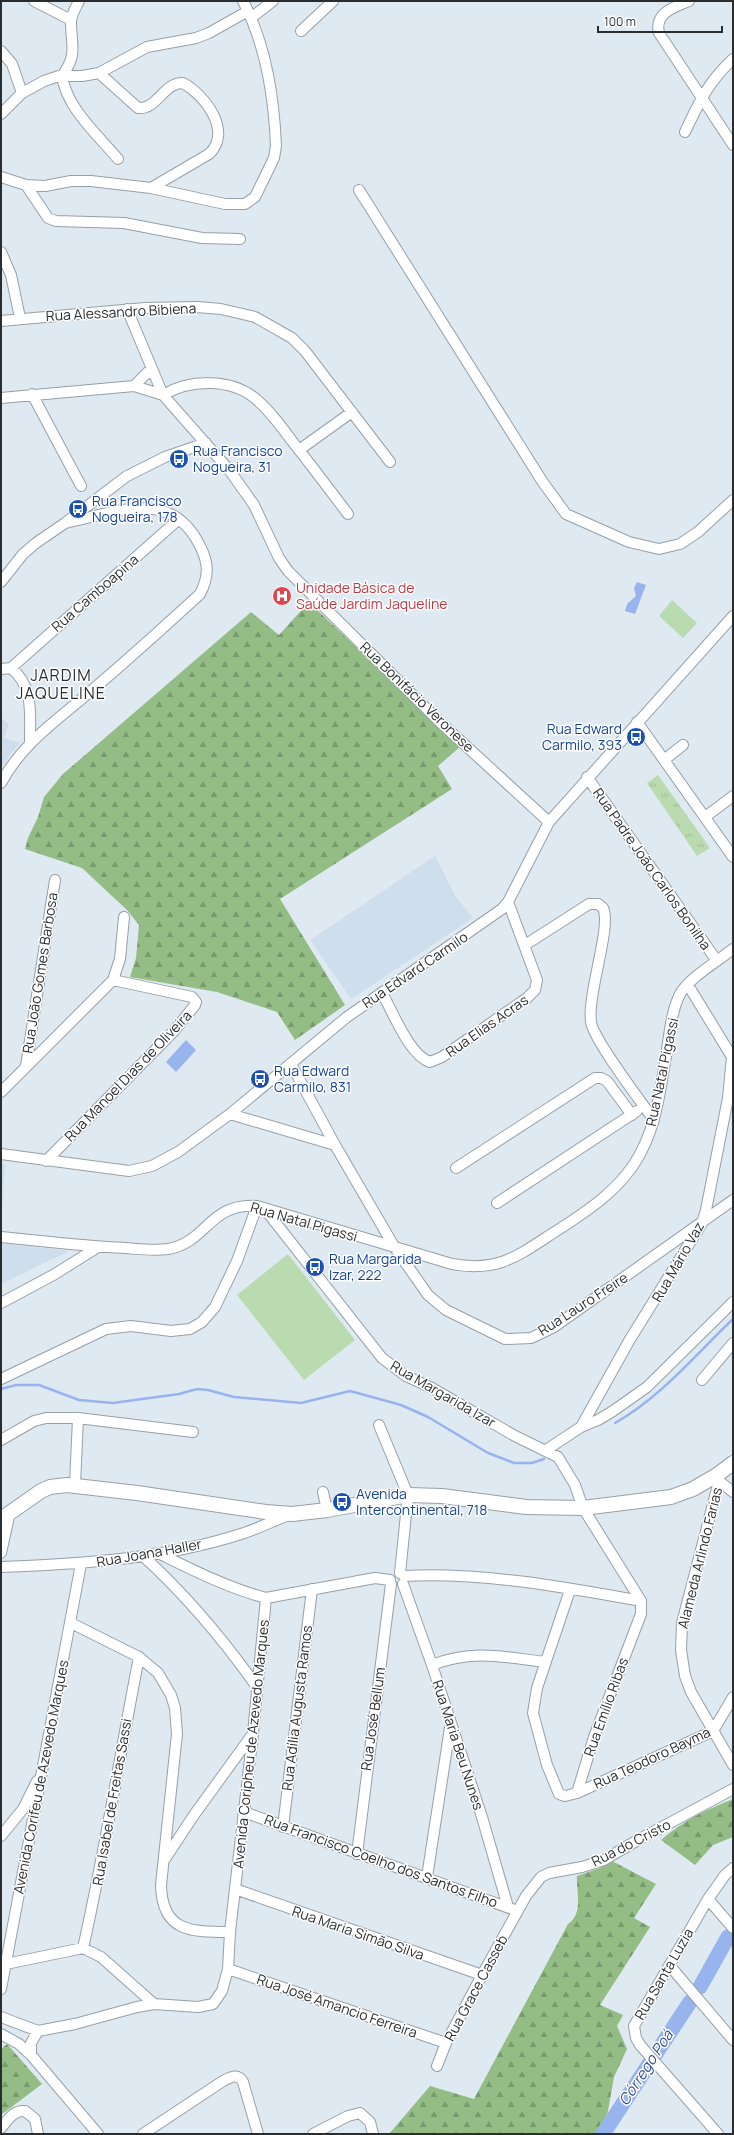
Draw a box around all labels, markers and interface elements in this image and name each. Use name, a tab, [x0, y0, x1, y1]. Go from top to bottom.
scale bar	[598, 8, 722, 34]
text: 100 m	[604, 13, 636, 30]
street label: Rua Alessandro Bibiena	[45, 298, 197, 325]
place label: Rua Francisco Nogueira, 31	[193, 441, 283, 476]
bus stop icon: Rua Francisco Nogueira, 31	[168, 448, 190, 470]
place label: Rua Francisco Nogueira, 178	[92, 491, 182, 526]
bus stop icon: Rua Francisco Nogueira, 178	[67, 498, 89, 520]
street label: Rua Camboapina	[47, 550, 142, 636]
place label: Unidade Básica de Saúde Jardim Jaqueline	[296, 578, 447, 613]
hospital icon: Unidade Básica de Saúde Jardim Jaqueline	[271, 585, 293, 607]
street label: Rua Bonifácio Veronese	[356, 637, 478, 756]
district label: JARDIM JAQUELINE	[16, 664, 106, 704]
place label: Rua Edward Carmilo, 393	[542, 719, 622, 754]
bus stop icon: Rua Edward Carmilo, 393	[625, 726, 647, 748]
street label: Rua Padre João Carlos Bonilha	[589, 784, 716, 954]
street label: Rua João Gomes Barbosa	[17, 891, 62, 1055]
street label: Rua Edvard Carmilo	[358, 927, 471, 1012]
street label: Rua Elias Acras	[442, 990, 532, 1061]
street label: Rua Manoel Dias de Oliveira	[60, 1006, 195, 1145]
street label: Rua Natal Pigassi	[641, 1016, 682, 1128]
place label: Rua Edward Carmilo, 831	[274, 1061, 351, 1096]
bus stop icon: Rua Edward Carmilo, 831	[249, 1068, 271, 1090]
street label: Rua Natal Pigassi	[249, 1197, 360, 1246]
street label: Rua Mário Vaz	[647, 1218, 708, 1305]
place label: Rua Margarida Izar, 222	[329, 1249, 421, 1284]
bus stop icon: Rua Margarida Izar, 222	[304, 1256, 326, 1278]
street label: Rua Lauro Freire	[534, 1267, 631, 1340]
street label: Rua Margarida Izar	[387, 1356, 499, 1431]
place label: Avenida Intercontinental, 718	[356, 1484, 487, 1519]
street label: Alameda Arlindo Farias	[673, 1485, 726, 1630]
bus stop icon: Avenida Intercontinental, 718	[331, 1491, 353, 1513]
street label: Rua Joana Haller	[95, 1534, 203, 1571]
street label: Avenida Coripheu de Azevedo Marques	[228, 1619, 273, 1869]
street label: Rua Adília Augusta Ramos	[277, 1624, 316, 1792]
street label: Rua Emílio Ribas	[579, 1655, 632, 1759]
street label: Avenida Corifeu de Azevedo Marques	[8, 1658, 73, 1896]
street label: Rua José Bellum	[356, 1666, 389, 1772]
street label: Rua Maria Beu Nunes	[428, 1677, 488, 1812]
street label: Rua Isabel de Freitas Sassi	[87, 1717, 136, 1887]
street label: Rua Teodoro Bayma	[590, 1722, 713, 1793]
street label: Rua Francisco Coelho dos Santos Filho	[262, 1809, 500, 1912]
street label: Rua do Cristo	[588, 1814, 674, 1871]
street label: Rua Maria Simão Silva	[290, 1901, 427, 1964]
street label: Rua Santa Luzia	[630, 1925, 697, 2023]
street label: Rua Grace Casseb	[440, 1931, 512, 2044]
street label: Rua José Amancio Ferreira	[254, 1969, 420, 2042]
water label: Córrego Poá	[613, 2025, 678, 2110]

